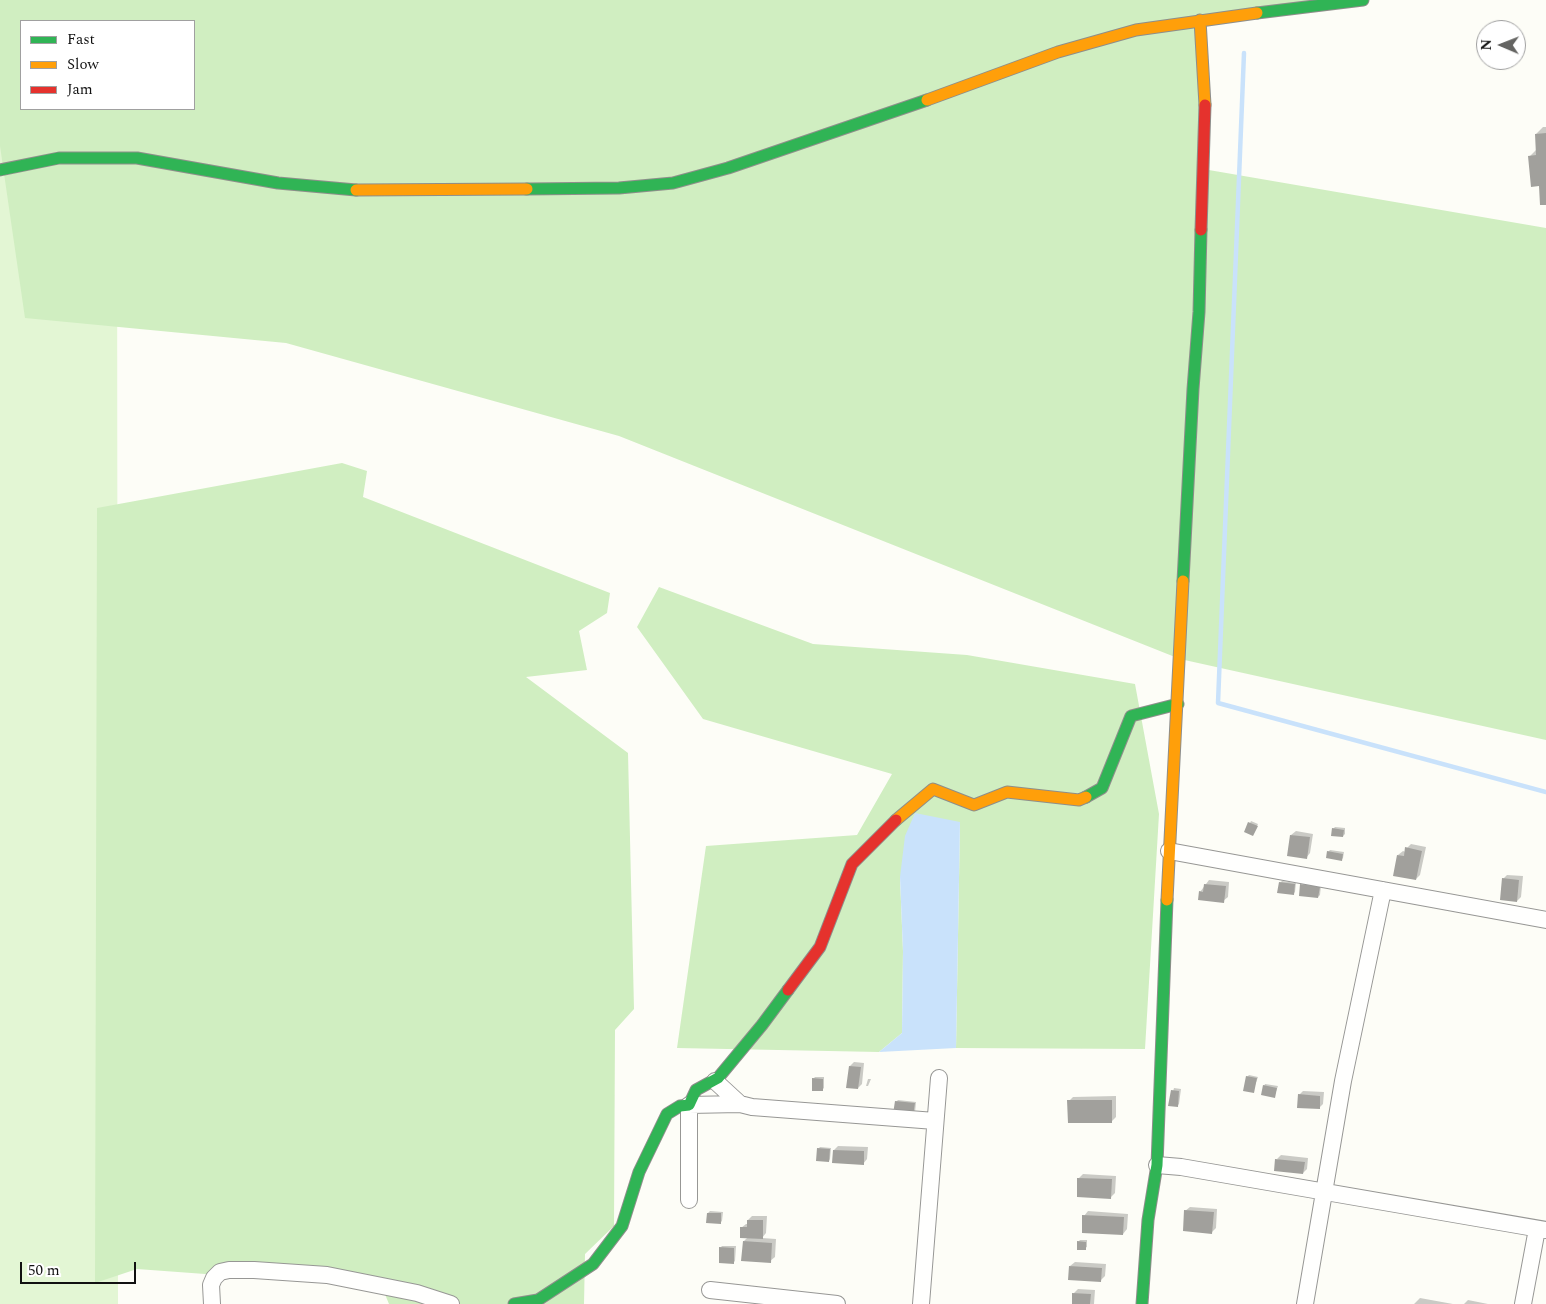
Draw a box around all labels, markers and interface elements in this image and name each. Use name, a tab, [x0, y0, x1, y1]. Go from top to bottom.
legend	[20, 20, 195, 110]
north arrow	[1476, 20, 1526, 70]
text: Fast	[67, 28, 95, 51]
text: N	[1476, 39, 1497, 51]
text: Slow	[67, 53, 99, 76]
text: Jam	[67, 78, 93, 101]
scale bar	[22, 1252, 139, 1284]
text: 50 m	[28, 1259, 60, 1282]

